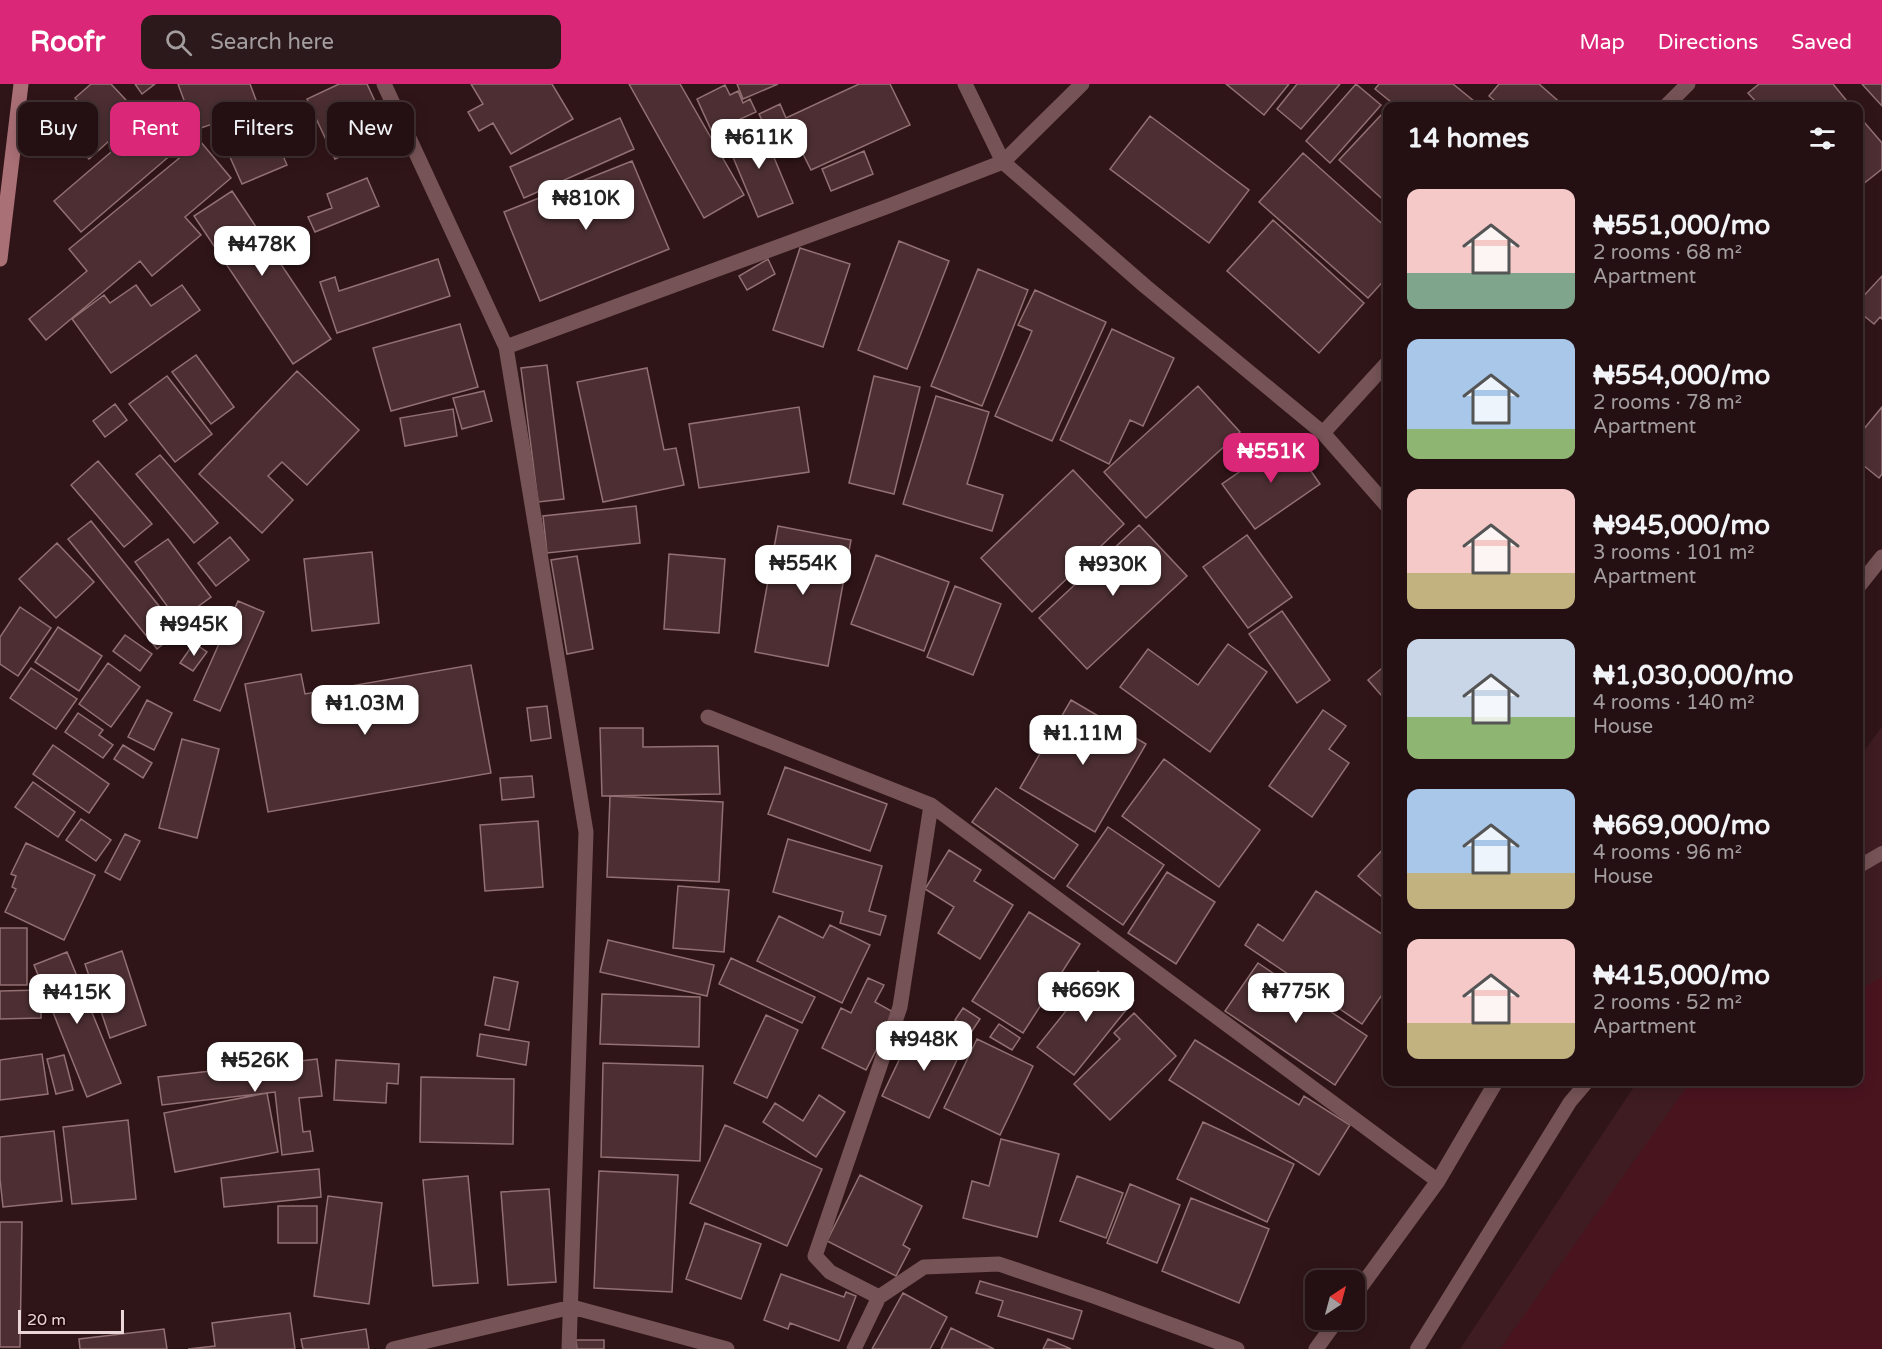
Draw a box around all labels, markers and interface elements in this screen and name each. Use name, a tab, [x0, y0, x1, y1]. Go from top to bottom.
search box	[141, 15, 561, 69]
text: Roofr	[30, 25, 105, 59]
icon: search	[162, 26, 195, 59]
text: Search here	[210, 29, 334, 55]
text: Map	[1579, 30, 1625, 55]
text: Directions	[1658, 30, 1758, 55]
text: Saved	[1791, 30, 1852, 55]
chip: Buy	[18, 102, 98, 156]
chip: Rent	[110, 102, 200, 156]
chip: Filters	[212, 102, 315, 156]
chip: New	[327, 102, 414, 156]
pin: ₦611K	[717, 119, 801, 170]
icon: filters	[1806, 122, 1839, 155]
text: 14 homes	[1407, 123, 1529, 154]
text: ₦611K	[725, 126, 793, 150]
pin: ₦810K	[544, 180, 628, 231]
text: ₦810K	[552, 187, 620, 211]
text: ₦551,000/mo	[1593, 210, 1770, 241]
icon: home	[1455, 213, 1527, 285]
pin: ₦478K	[220, 226, 304, 277]
text: ₦478K	[228, 233, 296, 257]
text: 2 rooms · 68 m²	[1593, 241, 1742, 265]
text: Apartment	[1593, 265, 1696, 289]
text: ₦554,000/mo	[1593, 360, 1770, 391]
icon: home	[1455, 363, 1527, 435]
text: 2 rooms · 78 m²	[1593, 391, 1742, 415]
text: Apartment	[1593, 415, 1696, 439]
pin: ₦551K	[1229, 433, 1313, 484]
text: ₦551K	[1237, 440, 1305, 464]
text: ₦945,000/mo	[1593, 510, 1770, 541]
icon: home	[1455, 513, 1527, 585]
text: 3 rooms · 101 m²	[1593, 541, 1755, 565]
pin: ₦554K	[761, 545, 845, 596]
pin: ₦930K	[1071, 546, 1155, 597]
text: ₦554K	[769, 552, 837, 576]
text: ₦930K	[1079, 553, 1147, 577]
text: Apartment	[1593, 565, 1696, 589]
pin: ₦945K	[152, 606, 236, 657]
text: ₦945K	[160, 613, 228, 637]
text: ₦1,030,000/mo	[1593, 660, 1793, 691]
icon: home	[1455, 663, 1527, 735]
pin: ₦1.03M	[316, 685, 414, 736]
text: 4 rooms · 140 m²	[1593, 691, 1755, 715]
text: ₦1.03M	[326, 692, 404, 716]
pin: ₦1.11M	[1034, 715, 1132, 766]
text: House	[1593, 715, 1653, 739]
text: ₦1.11M	[1044, 722, 1122, 746]
text: ₦669,000/mo	[1593, 810, 1770, 841]
icon: home	[1455, 813, 1527, 885]
text: 4 rooms · 96 m²	[1593, 841, 1742, 865]
text: House	[1593, 865, 1653, 889]
text: ₦415,000/mo	[1593, 960, 1770, 991]
icon: home	[1455, 963, 1527, 1035]
pin: ₦669K	[1044, 972, 1128, 1023]
pin: ₦775K	[1254, 973, 1338, 1024]
pin: ₦415K	[35, 974, 119, 1025]
text: ₦669K	[1052, 979, 1120, 1003]
text: ₦775K	[1262, 980, 1330, 1004]
text: ₦415K	[43, 981, 111, 1005]
text: 2 rooms · 52 m²	[1593, 991, 1742, 1015]
text: Apartment	[1593, 1015, 1696, 1039]
pin: ₦948K	[882, 1021, 966, 1072]
text: ₦948K	[890, 1028, 958, 1052]
pin: ₦526K	[213, 1042, 297, 1093]
text: ₦526K	[221, 1049, 289, 1073]
north arrow	[1305, 1270, 1365, 1330]
map controls	[1305, 1270, 1365, 1330]
scale bar	[18, 1307, 124, 1334]
text: 20 m	[27, 1310, 66, 1330]

